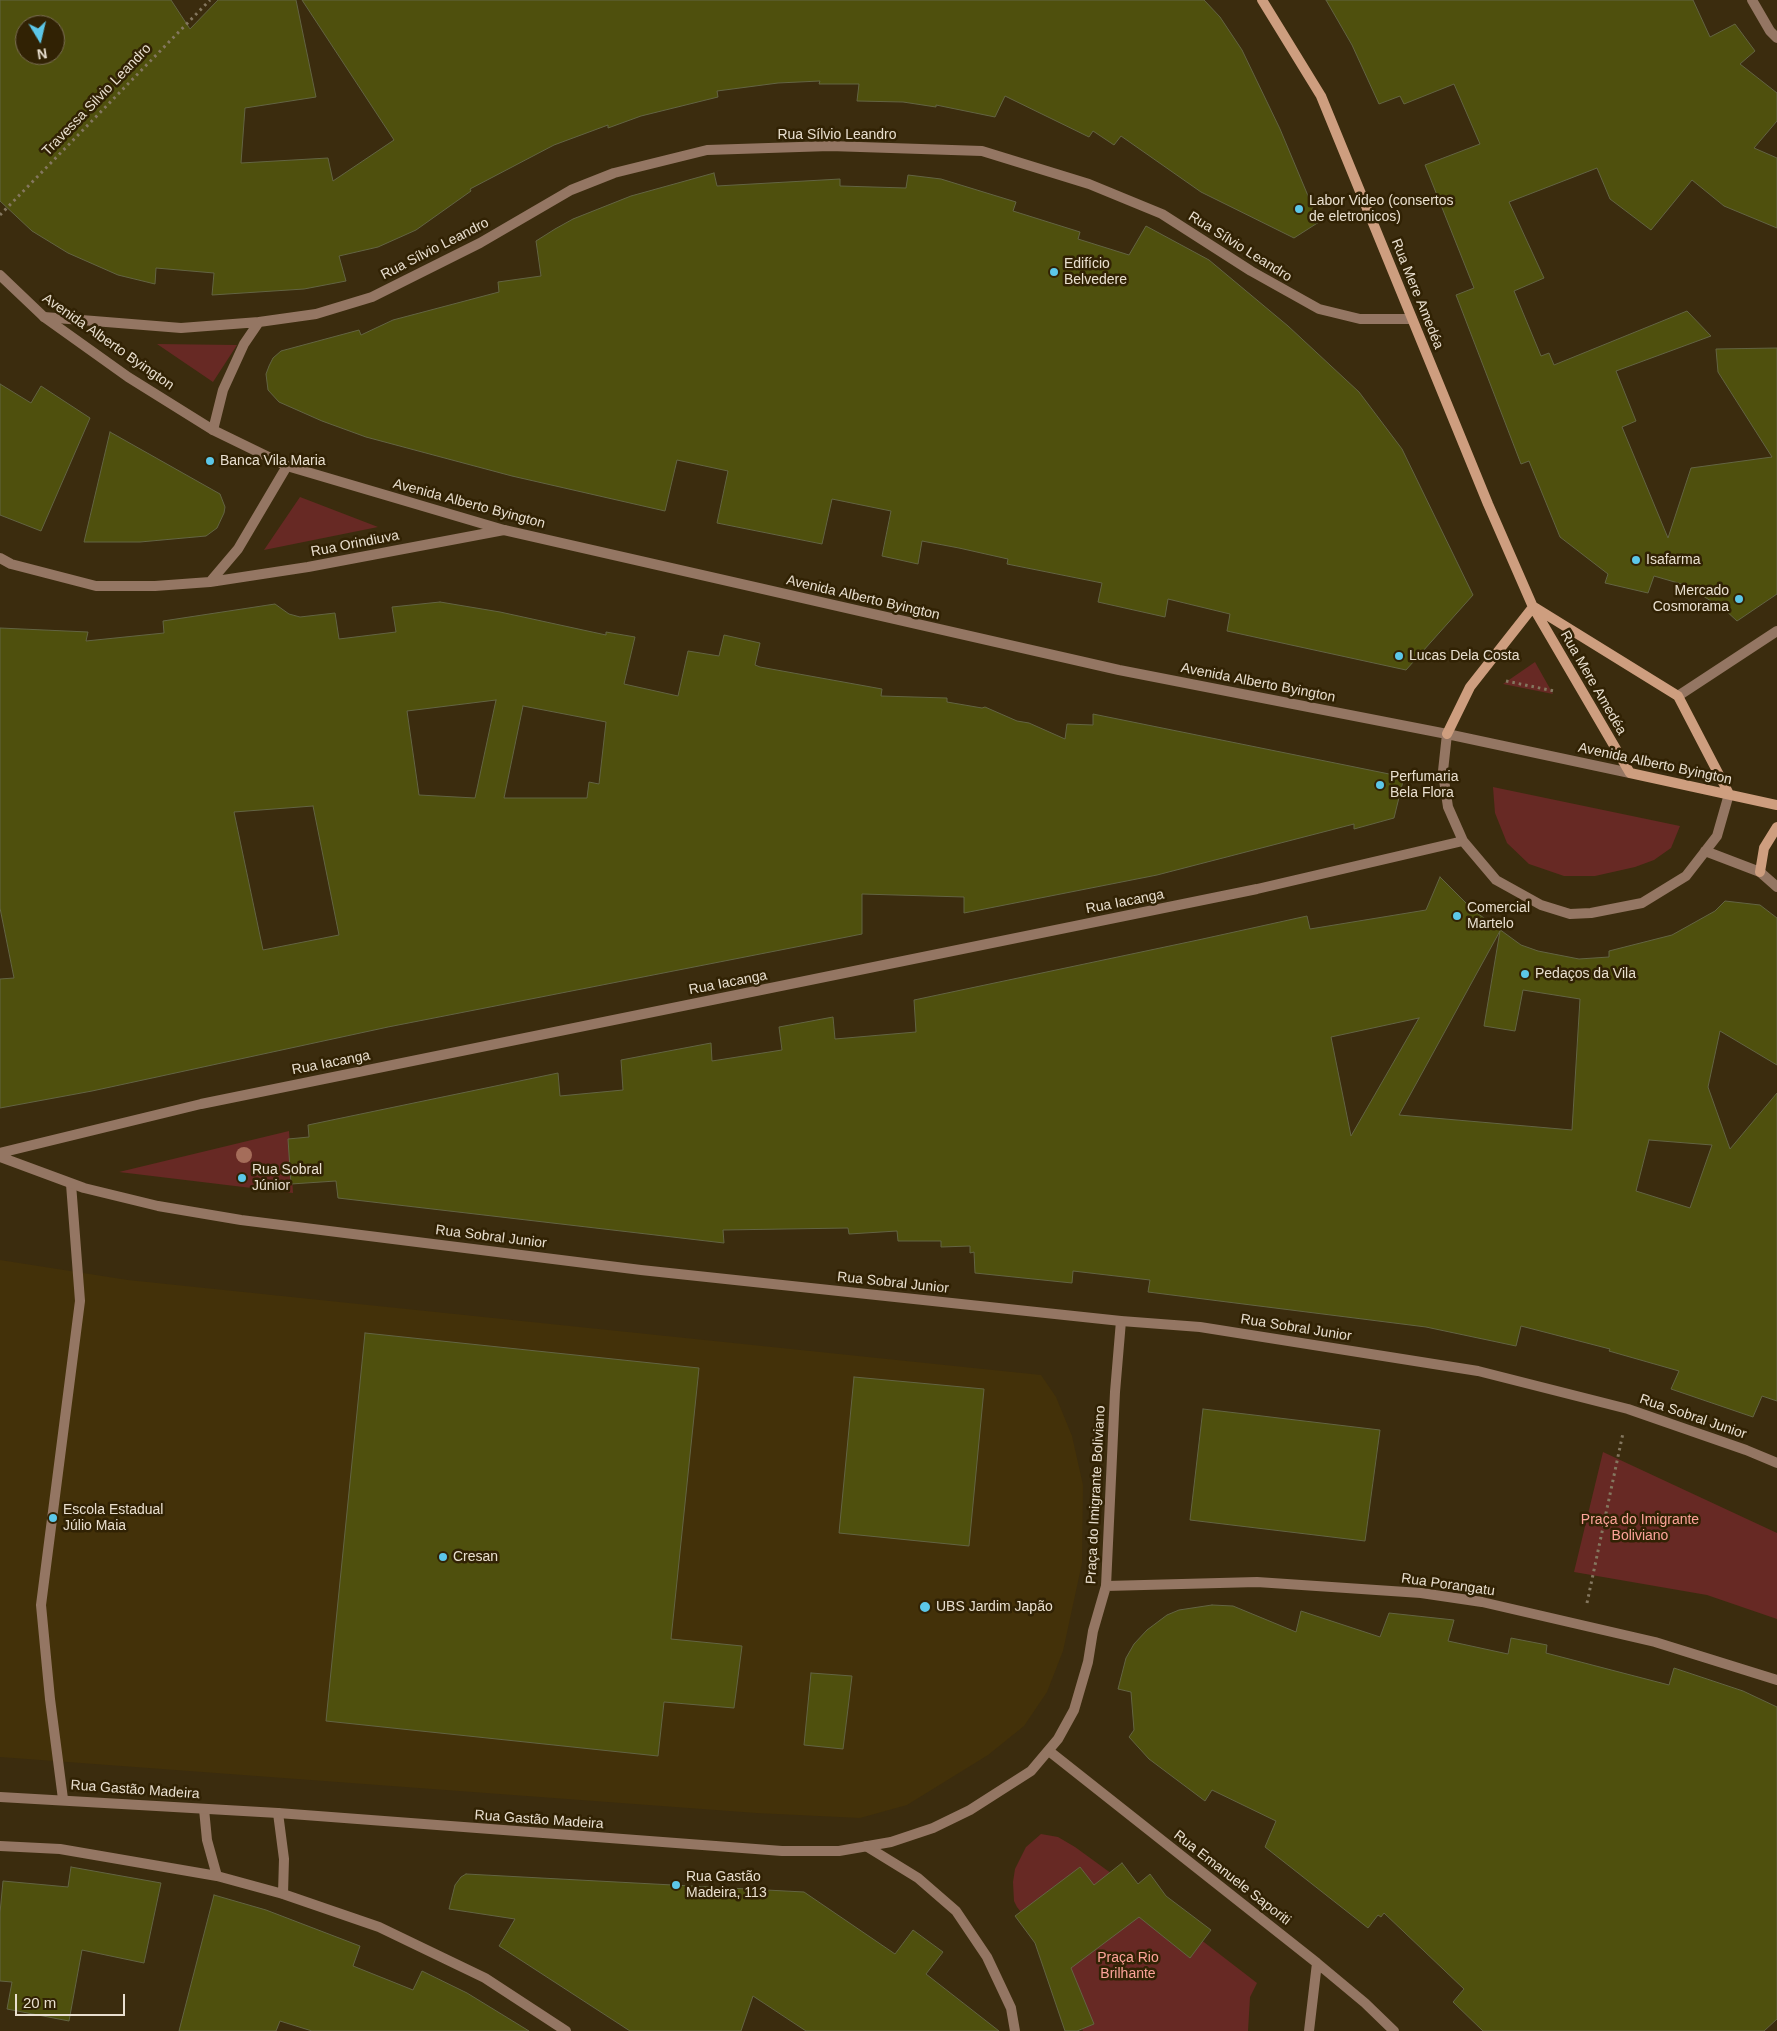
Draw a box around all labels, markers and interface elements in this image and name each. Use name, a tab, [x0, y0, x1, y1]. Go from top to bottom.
north arrow	[15, 15, 65, 65]
street label: Travessa Silvio Leandro	[39, 40, 155, 160]
text: N	[36, 45, 48, 63]
street label: Rua Sílvio Leandro	[777, 127, 897, 143]
place label: Labor Video (consertos de eletronicos)	[1309, 193, 1453, 226]
marker: Labor Video (consertos de eletronicos)	[1293, 203, 1305, 215]
street label: Rua Sílvio Leandro	[1185, 208, 1295, 286]
street label: Rua Sílvio Leandro	[378, 214, 492, 284]
street label: Rua Mere Amedéa	[1387, 236, 1447, 352]
place label: Edifício Belvedere	[1064, 256, 1127, 288]
marker: Edifício Belvedere	[1048, 266, 1060, 278]
street label: Avenida Alberto Byington	[39, 290, 177, 394]
place label: Banca Vila Maria	[220, 453, 326, 469]
marker: Banca Vila Maria	[204, 455, 216, 467]
street label: Avenida Alberto Byington	[391, 476, 547, 532]
street label: Rua Orindiuva	[309, 527, 401, 561]
place label: Isafarma	[1646, 552, 1700, 568]
marker: Isafarma	[1630, 554, 1642, 566]
street label: Avenida Alberto Byington	[785, 572, 941, 624]
place label: Mercado Cosmorama	[1653, 583, 1729, 616]
marker: Mercado Cosmorama	[1733, 593, 1745, 605]
street label: Rua Mere Amedéa	[1556, 628, 1630, 738]
place label: Lucas Dela Costa	[1409, 648, 1520, 664]
marker: Lucas Dela Costa	[1393, 650, 1405, 662]
street label: Avenida Alberto Byington	[1179, 660, 1337, 706]
street label: Avenida Alberto Byington	[1576, 739, 1734, 789]
place label: Perfumaria Bela Flora	[1390, 769, 1458, 802]
marker: Perfumaria Bela Flora	[1374, 779, 1386, 791]
street label: Rua Iacanga	[1084, 886, 1166, 918]
place label: Comercial Martelo	[1467, 900, 1530, 932]
marker: Comercial Martelo	[1451, 910, 1463, 922]
place label: Pedaços da Vila	[1535, 966, 1636, 982]
street label: Rua Iacanga	[687, 967, 769, 999]
marker: Pedaços da Vila	[1519, 968, 1531, 980]
street label: Rua Iacanga	[290, 1047, 372, 1079]
place label: Rua Sobral Júnior	[252, 1162, 322, 1194]
marker: Rua Sobral Júnior	[236, 1172, 248, 1184]
street label: Rua Sobral Junior	[434, 1222, 548, 1252]
street label: Rua Sobral Junior	[836, 1269, 950, 1297]
street label: Rua Sobral Junior	[1239, 1311, 1353, 1345]
street label: Rua Sobral Junior	[1637, 1391, 1749, 1443]
street label: Praça do Imigrante Boliviano	[1083, 1405, 1109, 1585]
place label: Escola Estadual Júlio Maia	[63, 1502, 163, 1534]
marker: Escola Estadual Júlio Maia	[47, 1512, 59, 1524]
park label: Praça do Imigrante Boliviano	[1581, 1512, 1699, 1544]
place label: Cresan	[453, 1549, 498, 1565]
marker: Cresan	[437, 1551, 449, 1563]
street label: Rua Porangatu	[1400, 1570, 1496, 1600]
place label: UBS Jardim Japão	[936, 1599, 1053, 1615]
marker: UBS Jardim Japão	[918, 1600, 932, 1614]
street label: Rua Gastão Madeira	[70, 1777, 200, 1803]
street label: Rua Gastão Madeira	[474, 1807, 604, 1833]
street label: Rua Emanuele Saporiti	[1170, 1827, 1294, 1929]
place label: Rua Gastão Madeira, 113	[686, 1869, 767, 1901]
marker: Rua Gastão Madeira, 113	[670, 1879, 682, 1891]
park label: Praça Rio Brilhante	[1097, 1950, 1159, 1982]
scale bar	[18, 1984, 128, 2016]
text: 20 m	[23, 1994, 56, 2011]

